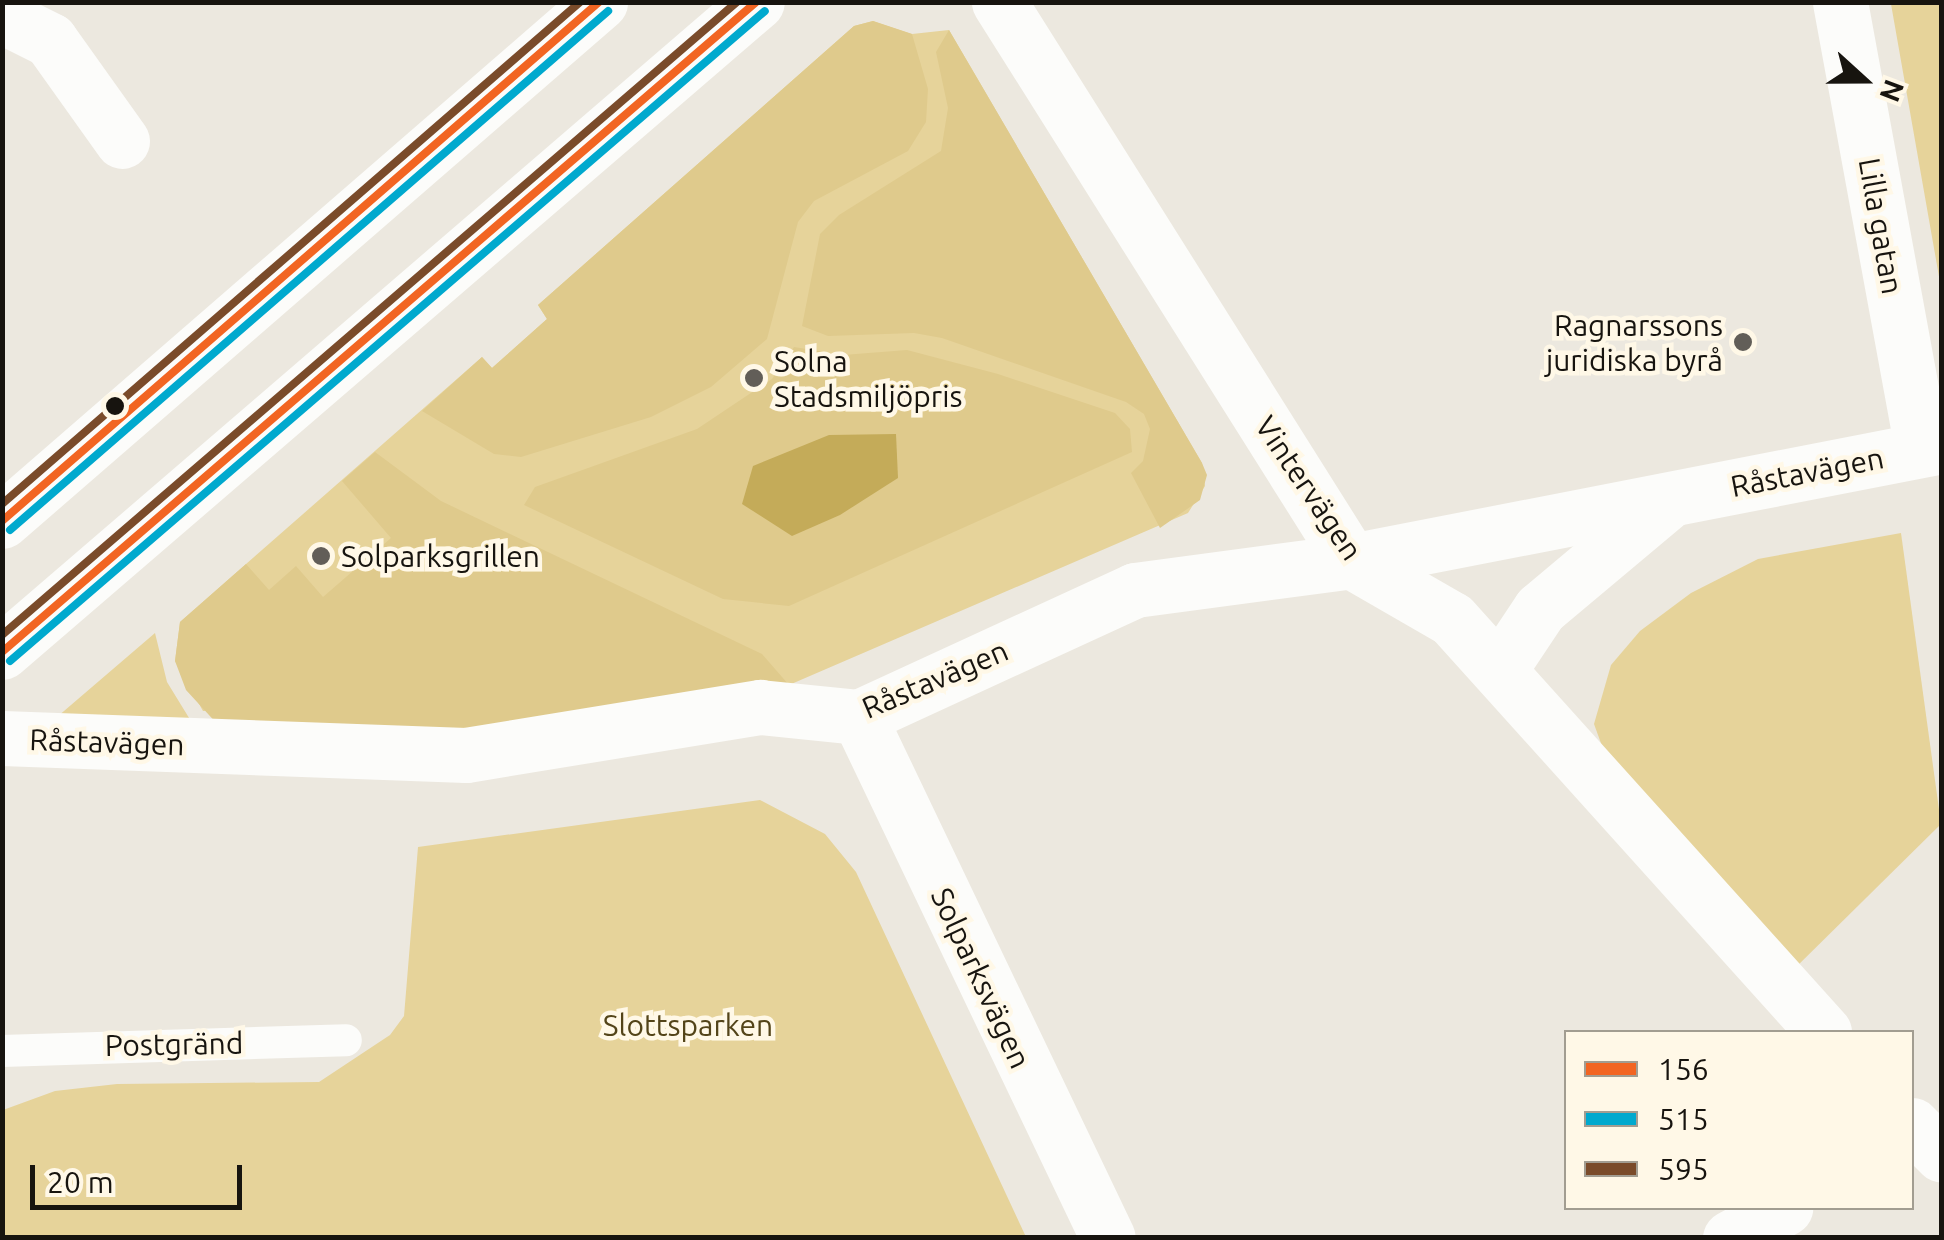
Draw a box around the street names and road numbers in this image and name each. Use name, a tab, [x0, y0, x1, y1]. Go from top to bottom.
street label: Lilla gatan	[1851, 155, 1911, 297]
street label: Vintervägen	[1248, 409, 1370, 567]
street label: Råstavägen	[1727, 440, 1887, 504]
street label: Råstavägen	[857, 632, 1013, 726]
street label: Råstavägen	[29, 721, 185, 763]
street label: Solparksvägen	[924, 882, 1038, 1074]
street label: Postgränd	[104, 1025, 244, 1063]

